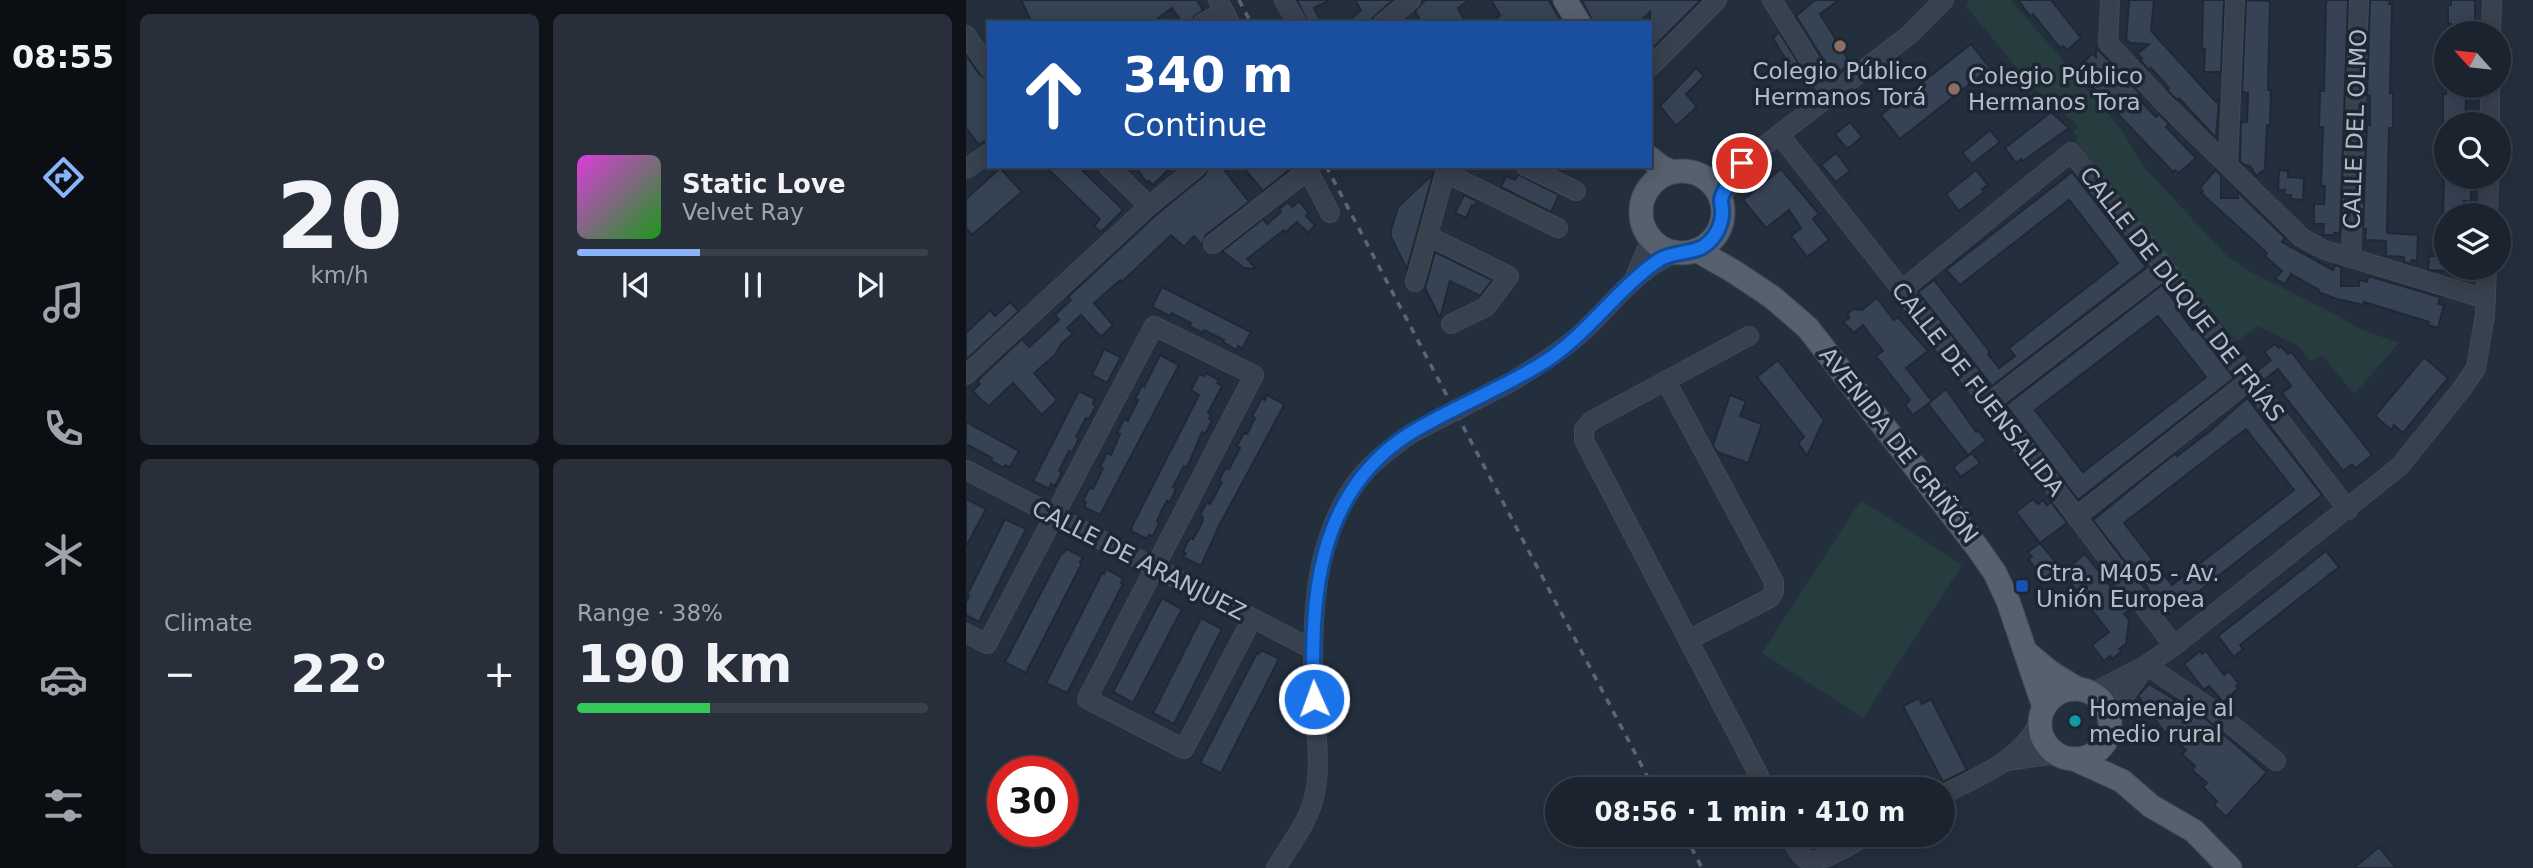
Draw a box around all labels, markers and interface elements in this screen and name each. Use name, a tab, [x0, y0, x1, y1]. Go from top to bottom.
north arrow	[2434, 21, 2511, 98]
map controls	[2434, 21, 2511, 280]
street label: CALLE DEL OLMO	[2339, 28, 2371, 230]
text: 08:55	[12, 38, 114, 76]
marker: Colegio Público Hermanos Torá	[1832, 38, 1848, 54]
text: 340 m	[1123, 47, 1293, 104]
icon: ahead	[1008, 49, 1099, 140]
place label: Colegio Público Hermanos Torá	[1752, 58, 1928, 110]
place label: Colegio Público Hermanos Tora	[1968, 63, 2143, 115]
marker: Colegio Público Hermanos Tora	[1946, 81, 1962, 97]
text: Continue	[1123, 106, 1267, 144]
button: search	[2434, 112, 2511, 189]
pin	[1712, 133, 1772, 193]
icon: arrive	[1723, 144, 1761, 182]
icon: directions	[39, 153, 88, 202]
street label: CALLE DE DUQUE DE FRÍAS	[2074, 161, 2290, 427]
text: 20	[276, 164, 403, 269]
text: Static Love	[682, 169, 846, 199]
text: Velvet Ray	[682, 199, 804, 225]
button: layers	[2434, 203, 2511, 280]
text: km/h	[310, 262, 369, 288]
icon: previous	[617, 266, 655, 304]
icon: pause	[734, 266, 772, 304]
icon: next	[851, 266, 889, 304]
street label: CALLE DE FUENSALIDA	[1886, 277, 2070, 501]
icon: music	[39, 278, 88, 327]
street label: AVENIDA DE GRIÑÓN	[1814, 341, 1984, 548]
icon: phone	[39, 404, 88, 453]
street label: CALLE DE ARANJUEZ	[1028, 495, 1250, 625]
icon: climate	[39, 530, 88, 579]
place label: Ctra. M405 - Av. Unión Europea	[2036, 560, 2219, 612]
marker: Ctra. M405 - Av. Unión Europea	[2014, 578, 2030, 594]
text: Range · 38%	[577, 600, 723, 626]
text: Climate	[164, 610, 253, 636]
text: 190 km	[577, 634, 792, 694]
text: 22°	[290, 644, 389, 704]
text: −	[164, 652, 196, 696]
text: +	[483, 652, 515, 696]
icon: car	[39, 655, 88, 704]
position arrow	[1277, 662, 1351, 736]
place label: Homenaje al medio rural	[2089, 695, 2234, 747]
marker: Homenaje al medio rural	[2067, 713, 2083, 729]
speed limit sign: 30	[987, 756, 1078, 847]
icon: filters	[39, 781, 88, 830]
text: 08:56 · 1 min · 410 m	[1595, 797, 1905, 827]

